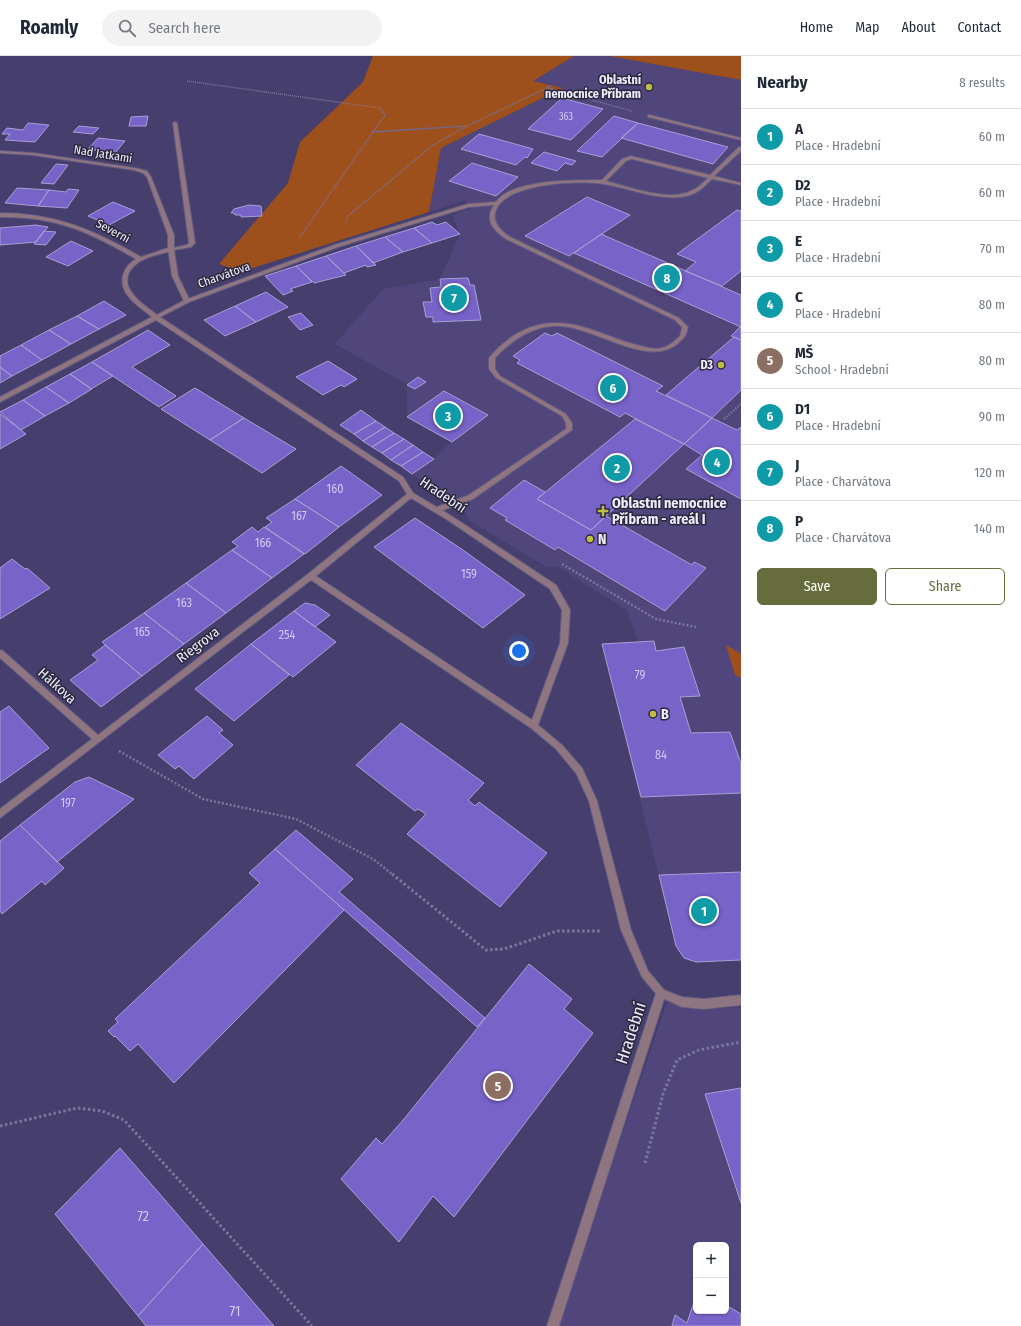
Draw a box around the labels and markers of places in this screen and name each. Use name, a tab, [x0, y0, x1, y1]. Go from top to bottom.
place label: Oblastní nemocnice Příbram	[545, 73, 642, 101]
marker: Oblastní nemocnice Příbram	[644, 82, 654, 92]
pin: 8	[654, 263, 680, 293]
pin: 7	[441, 283, 467, 313]
place label: D3	[700, 358, 713, 372]
marker: D3	[716, 360, 726, 370]
pin: 6	[600, 373, 626, 403]
pin: 3	[435, 401, 461, 431]
pin: 4	[704, 447, 730, 477]
pin: 2	[604, 453, 630, 483]
place label: Oblastní nemocnice Příbram - areál I	[612, 495, 727, 528]
marker: Oblastní nemocnice Příbram - areál I	[597, 505, 609, 517]
place label: N	[598, 531, 606, 548]
marker: N	[585, 534, 595, 544]
place label: B	[661, 706, 669, 723]
marker: B	[648, 709, 658, 719]
pin: 1	[691, 896, 717, 926]
pin: 5	[485, 1071, 511, 1101]

